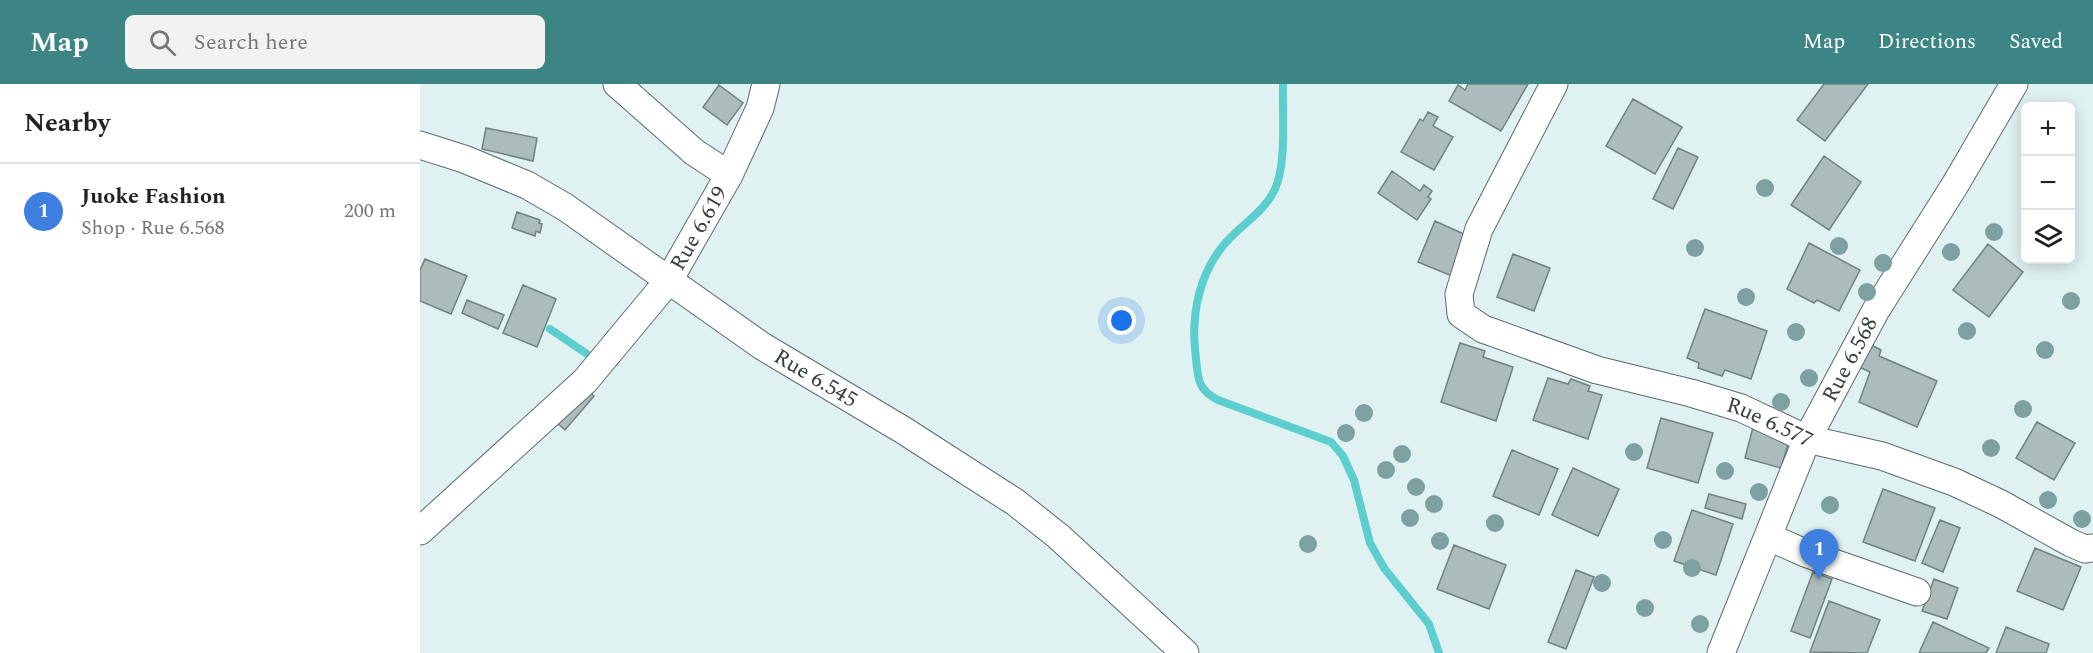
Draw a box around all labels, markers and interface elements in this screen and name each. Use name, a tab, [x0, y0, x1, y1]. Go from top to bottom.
search box	[125, 15, 545, 69]
text: Map	[30, 21, 89, 64]
icon: search	[146, 26, 179, 59]
text: Search here	[194, 26, 308, 59]
text: Map	[1803, 26, 1845, 58]
text: Directions	[1878, 26, 1976, 58]
text: Saved	[2009, 26, 2063, 58]
map controls	[2021, 102, 2075, 264]
button: +	[2021, 102, 2075, 156]
text: Nearby	[24, 103, 110, 143]
button: −	[2021, 156, 2075, 210]
text: Juoke Fashion	[81, 180, 226, 213]
street label: Rue 6.619	[661, 180, 736, 277]
text: 1	[38, 196, 49, 226]
text: 200 m	[344, 196, 396, 226]
button: layers	[2021, 210, 2075, 264]
text: Shop · Rue 6.568	[81, 213, 225, 243]
your location	[1107, 306, 1136, 335]
street label: Rue 6.568	[1813, 311, 1886, 408]
street label: Rue 6.545	[768, 340, 864, 416]
street label: Rue 6.577	[1722, 388, 1819, 456]
pin: 1	[1800, 530, 1838, 579]

